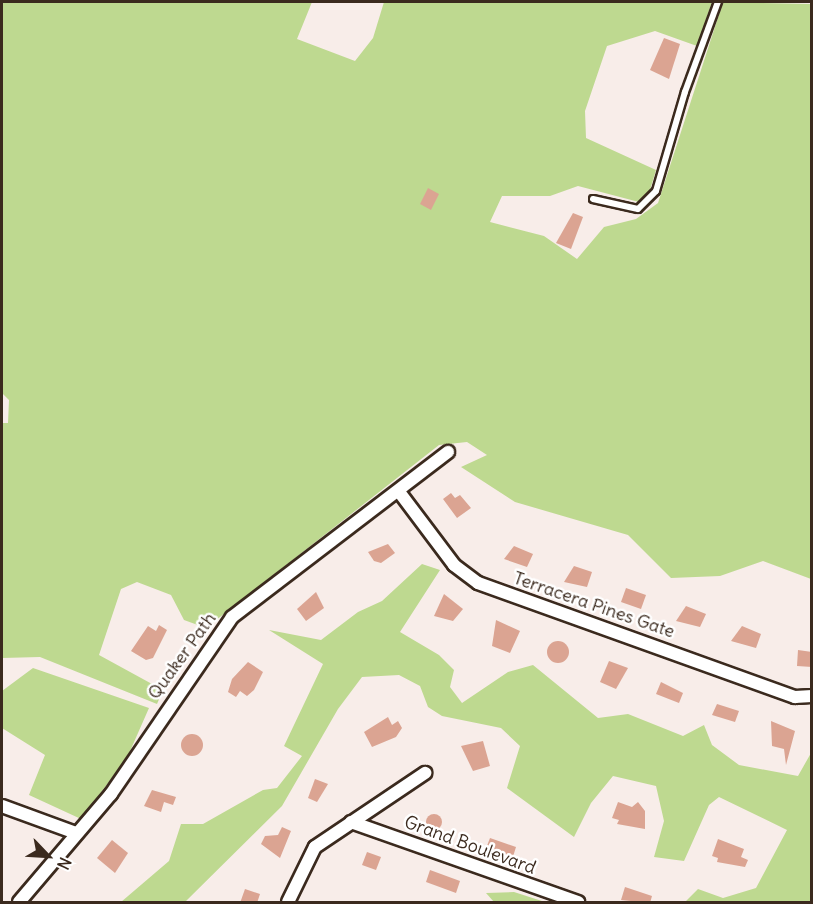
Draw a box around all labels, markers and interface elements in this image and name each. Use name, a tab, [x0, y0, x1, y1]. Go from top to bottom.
street label: Terracera Pines Gate	[511, 567, 677, 643]
street label: Quaker Path	[143, 608, 221, 704]
street label: Grand Boulevard	[401, 811, 539, 879]
north arrow	[18, 826, 78, 886]
text: N	[53, 854, 76, 873]

